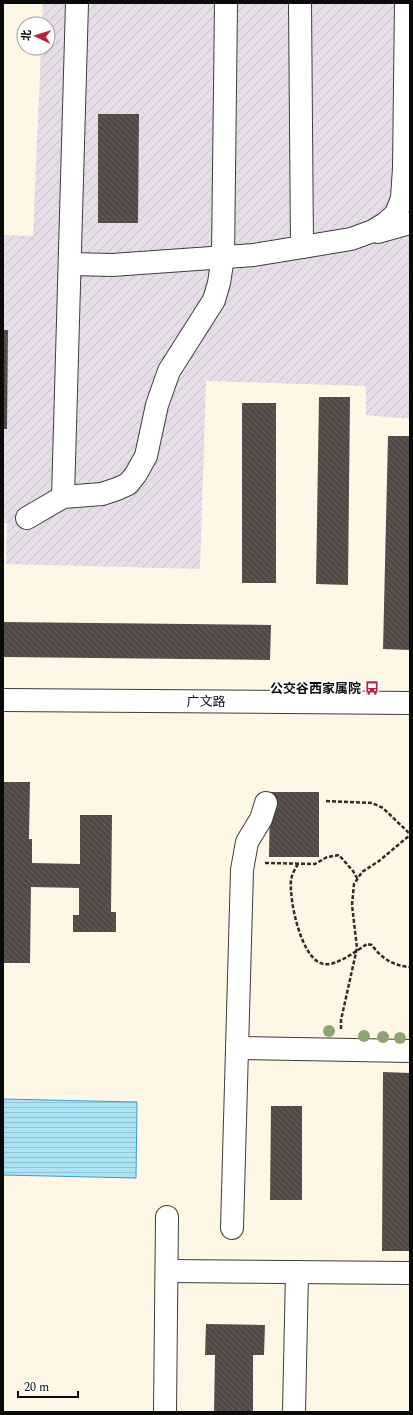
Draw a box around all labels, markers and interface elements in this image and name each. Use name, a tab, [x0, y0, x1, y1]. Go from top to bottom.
north arrow	[16, 16, 56, 56]
text: 北	[18, 29, 35, 41]
place label: 公交谷西家属院	[270, 679, 361, 699]
bus stop icon: 公交谷西家属院	[364, 680, 380, 696]
street label: 广文路	[186, 692, 226, 712]
scale bar	[18, 1373, 78, 1399]
text: 20 m	[24, 1378, 49, 1397]

